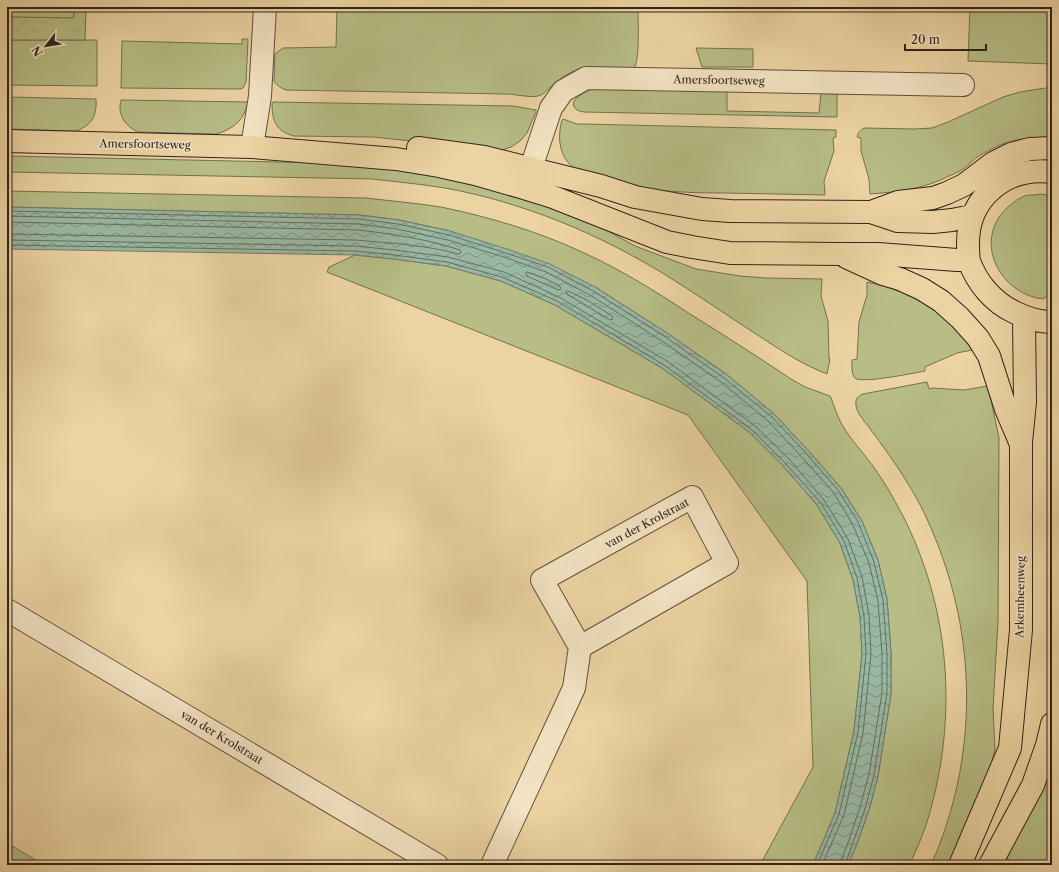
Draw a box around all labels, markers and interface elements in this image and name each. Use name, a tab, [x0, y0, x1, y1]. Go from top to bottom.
north arrow	[26, 26, 66, 66]
scale bar	[905, 26, 986, 52]
text: 20 m	[911, 32, 940, 47]
text: N	[29, 43, 46, 59]
street label: Amersfoortseweg	[672, 72, 765, 88]
street label: Amersfoortseweg	[98, 136, 191, 152]
street label: van der Krolstraat	[602, 495, 692, 552]
street label: Arkemheenweg	[1012, 556, 1028, 639]
street label: van der Krolstraat	[178, 706, 266, 767]

